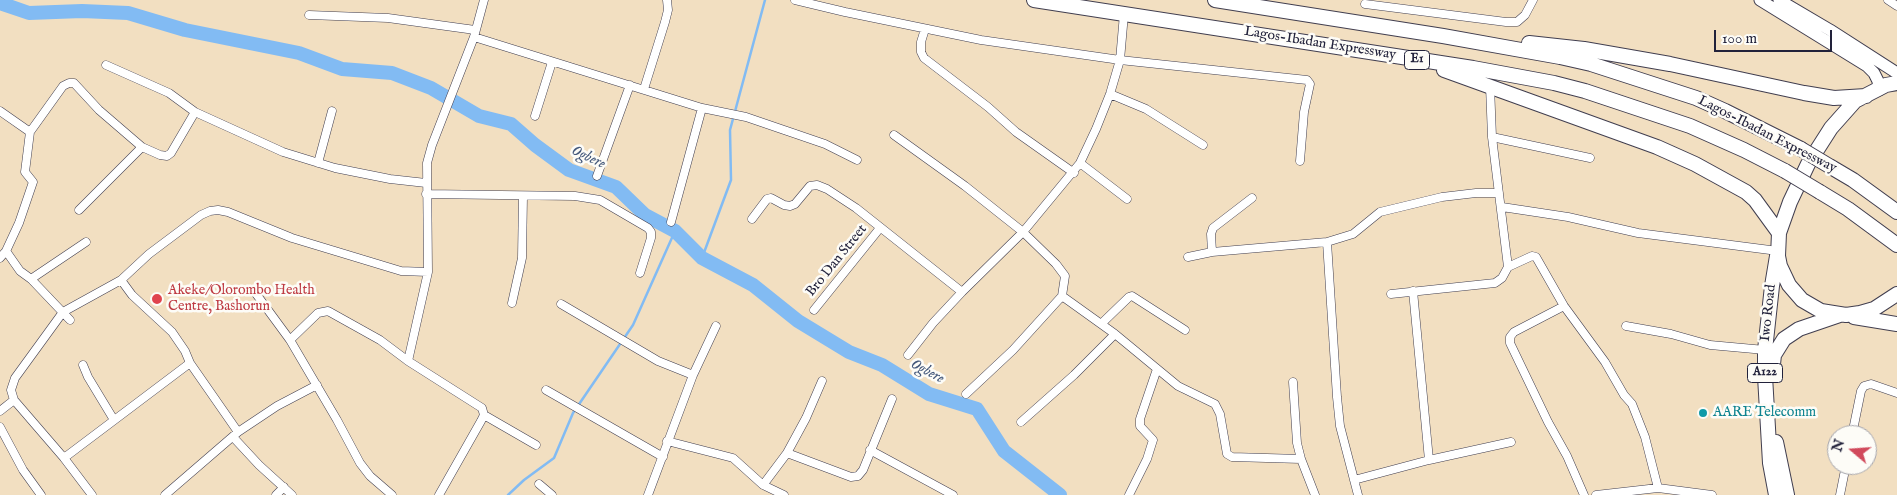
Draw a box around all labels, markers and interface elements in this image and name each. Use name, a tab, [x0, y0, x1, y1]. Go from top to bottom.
scale bar	[1717, 20, 1834, 52]
street label: Lagos-Ibadan Expressway	[1243, 24, 1397, 64]
text: 100 m	[1722, 29, 1757, 48]
road number: E1	[1404, 50, 1430, 70]
street label: Lagos-Ibadan Expressway	[1695, 93, 1839, 177]
water label: Ogbere	[568, 142, 608, 174]
street label: Bro Dan Street	[803, 222, 871, 300]
place label: Akeke/Olorombo Health Centre, Bashorun	[168, 283, 315, 316]
street label: Iwo Road	[1758, 284, 1780, 342]
marker: Akeke/Olorombo Health Centre, Bashorun	[150, 292, 164, 306]
water label: Ogbere	[907, 356, 947, 388]
road number: A122	[1748, 363, 1782, 382]
place label: AARE Telecomm	[1713, 405, 1816, 421]
marker: AARE Telecomm	[1697, 407, 1709, 419]
north arrow	[1827, 425, 1877, 475]
text: N	[1828, 437, 1849, 454]

